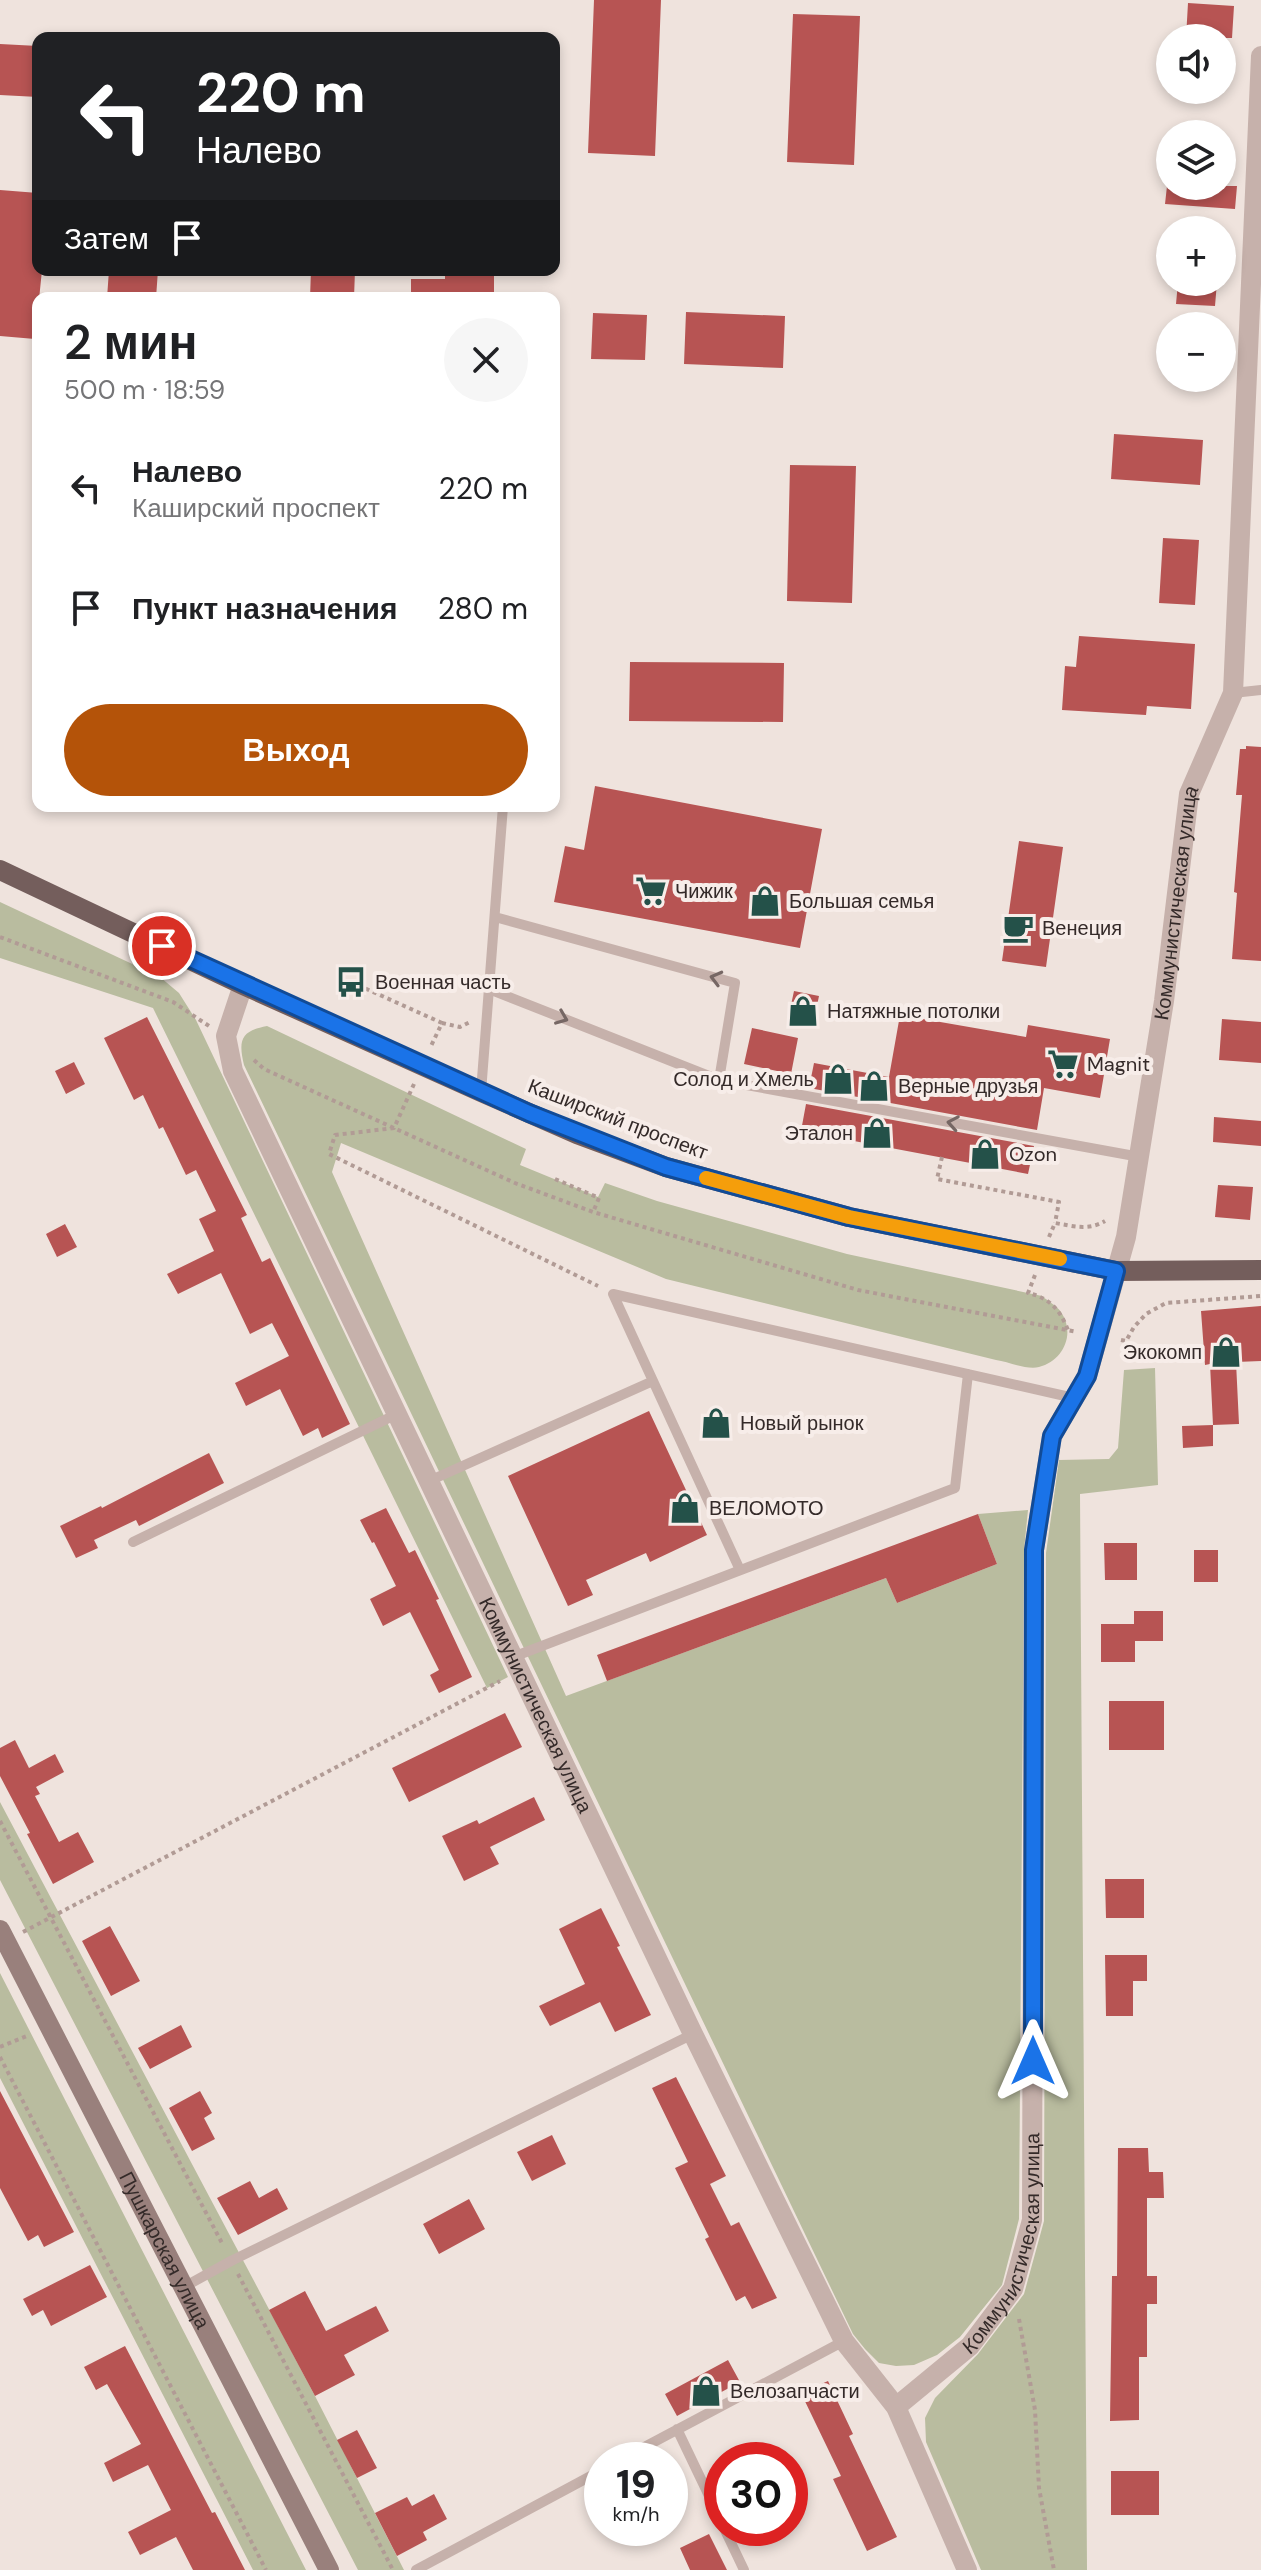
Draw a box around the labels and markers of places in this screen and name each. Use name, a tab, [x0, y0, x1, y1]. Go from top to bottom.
supermarket icon: Чижик	[634, 874, 668, 908]
place label: Чижик	[675, 878, 733, 904]
shop icon: Большая семья	[748, 884, 782, 918]
place label: Большая семья	[789, 888, 934, 914]
cafe icon: Венеция	[1001, 911, 1035, 945]
pin	[128, 912, 196, 980]
place label: Венеция	[1042, 915, 1122, 941]
bus stop icon: Военная часть	[334, 965, 368, 999]
place label: Военная часть	[375, 969, 511, 995]
shop icon: Натяжные потолки	[786, 994, 820, 1028]
place label: Натяжные потолки	[827, 998, 1000, 1024]
supermarket icon: Magnit	[1046, 1047, 1080, 1081]
place label: Magnit	[1087, 1051, 1150, 1077]
shop icon: Солод и Хмель	[821, 1062, 855, 1096]
place label: Солод и Хмель	[673, 1066, 814, 1092]
shop icon: Верные друзья	[857, 1069, 891, 1103]
place label: Верные друзья	[898, 1073, 1038, 1099]
shop icon: Эталон	[860, 1116, 894, 1150]
place label: Эталон	[785, 1120, 853, 1146]
shop icon: Ozon	[968, 1137, 1002, 1171]
place label: Ozon	[1009, 1141, 1057, 1167]
shop icon: Экокомп	[1209, 1335, 1243, 1369]
place label: Экокомп	[1123, 1339, 1202, 1365]
shop icon: Новый рынок	[699, 1406, 733, 1440]
place label: Новый рынок	[740, 1410, 864, 1436]
shop icon: ВЕЛОМОТО	[668, 1491, 702, 1525]
place label: ВЕЛОМОТО	[709, 1495, 823, 1521]
shop icon: Велозапчасти	[689, 2374, 723, 2408]
place label: Велозапчасти	[730, 2378, 860, 2404]

